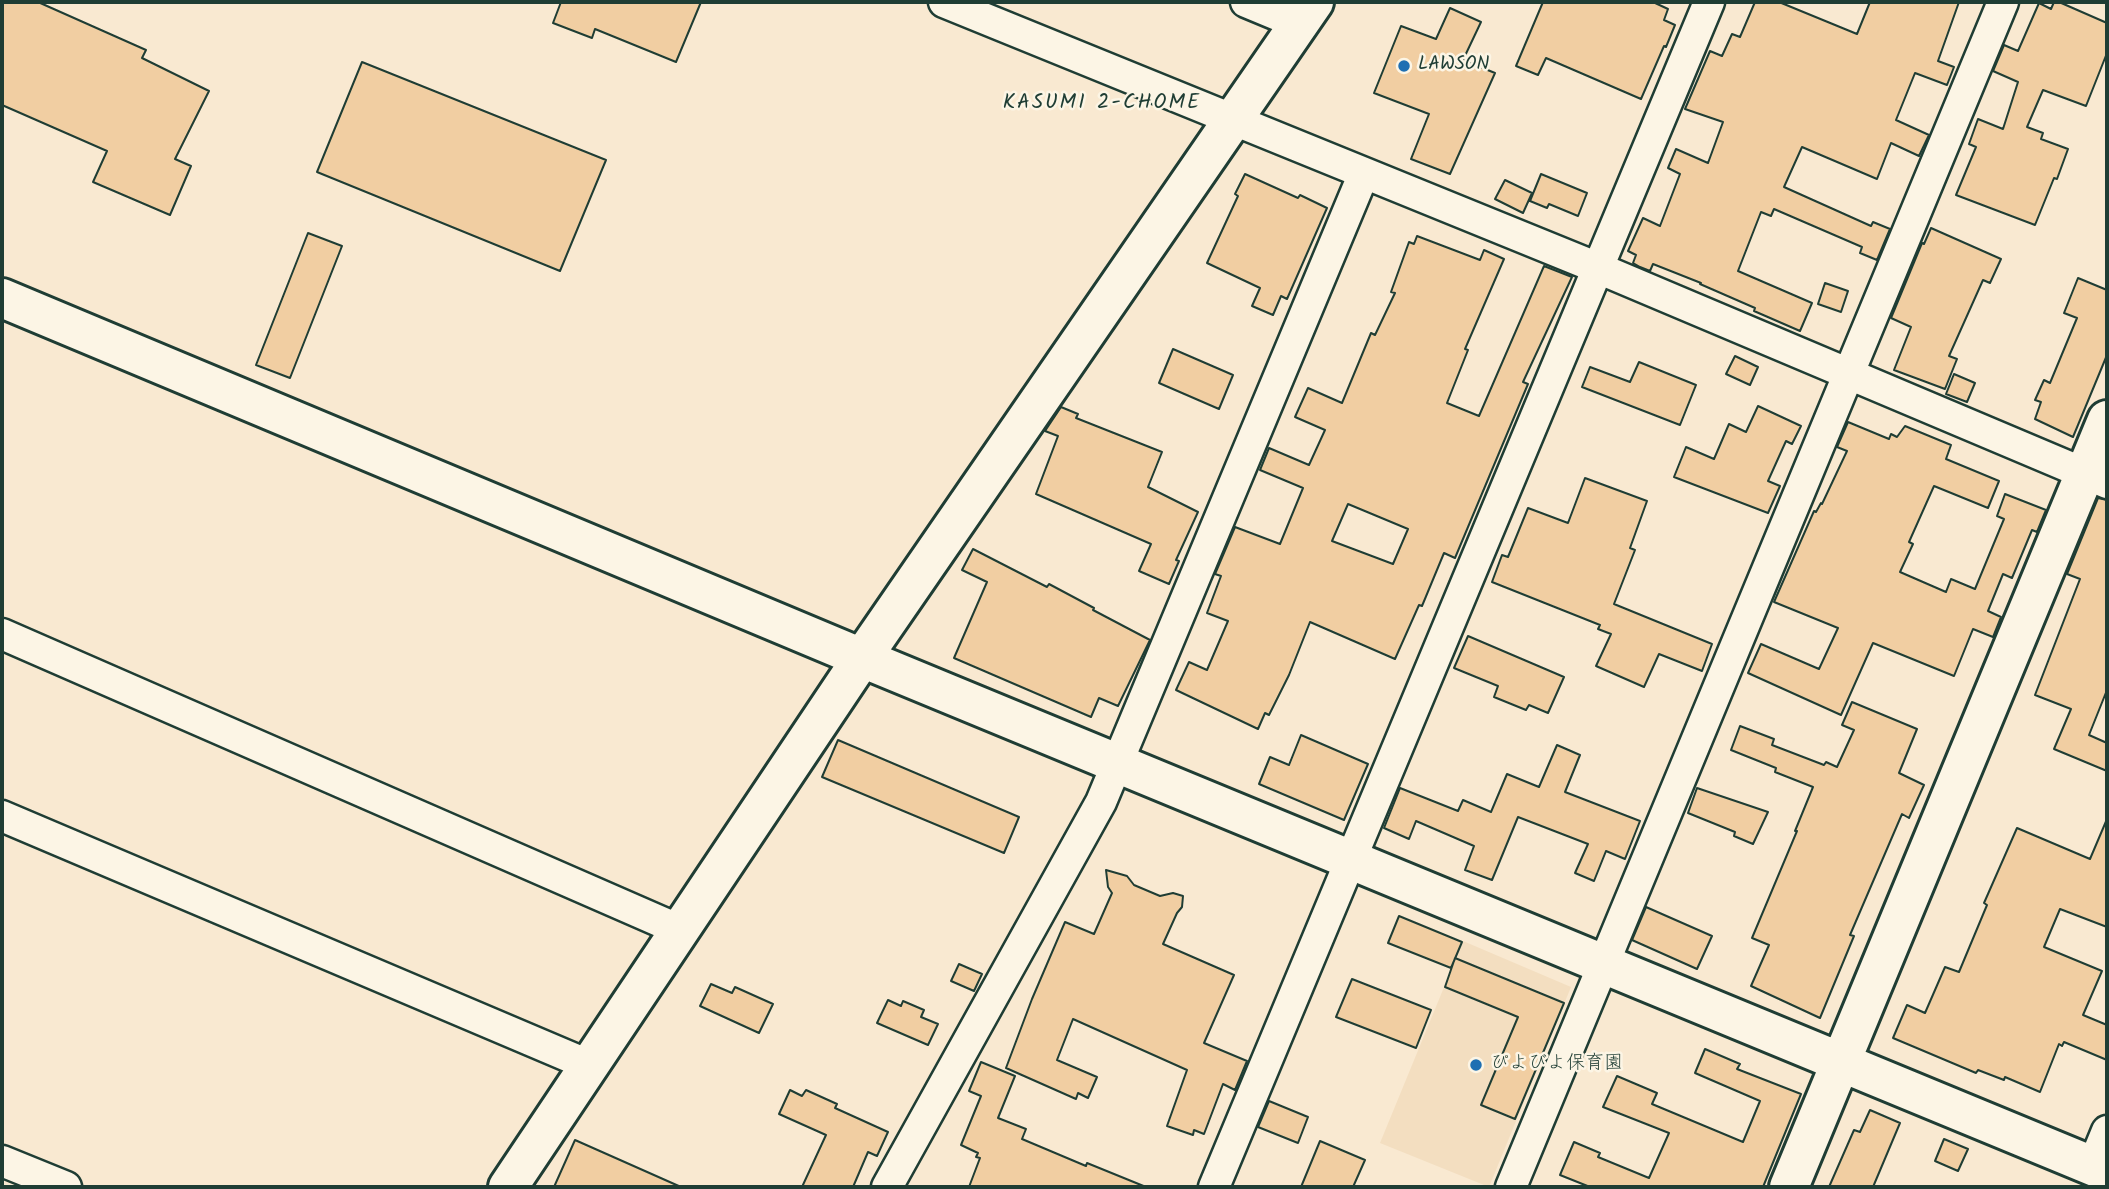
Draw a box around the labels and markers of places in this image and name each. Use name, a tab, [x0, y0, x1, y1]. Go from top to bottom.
place label: LAWSON	[1418, 55, 1489, 77]
marker: LAWSON	[1396, 58, 1412, 74]
place label: ぴよびよ保育園	[1490, 1054, 1623, 1076]
marker: ぴよびよ保育園	[1468, 1057, 1484, 1073]

